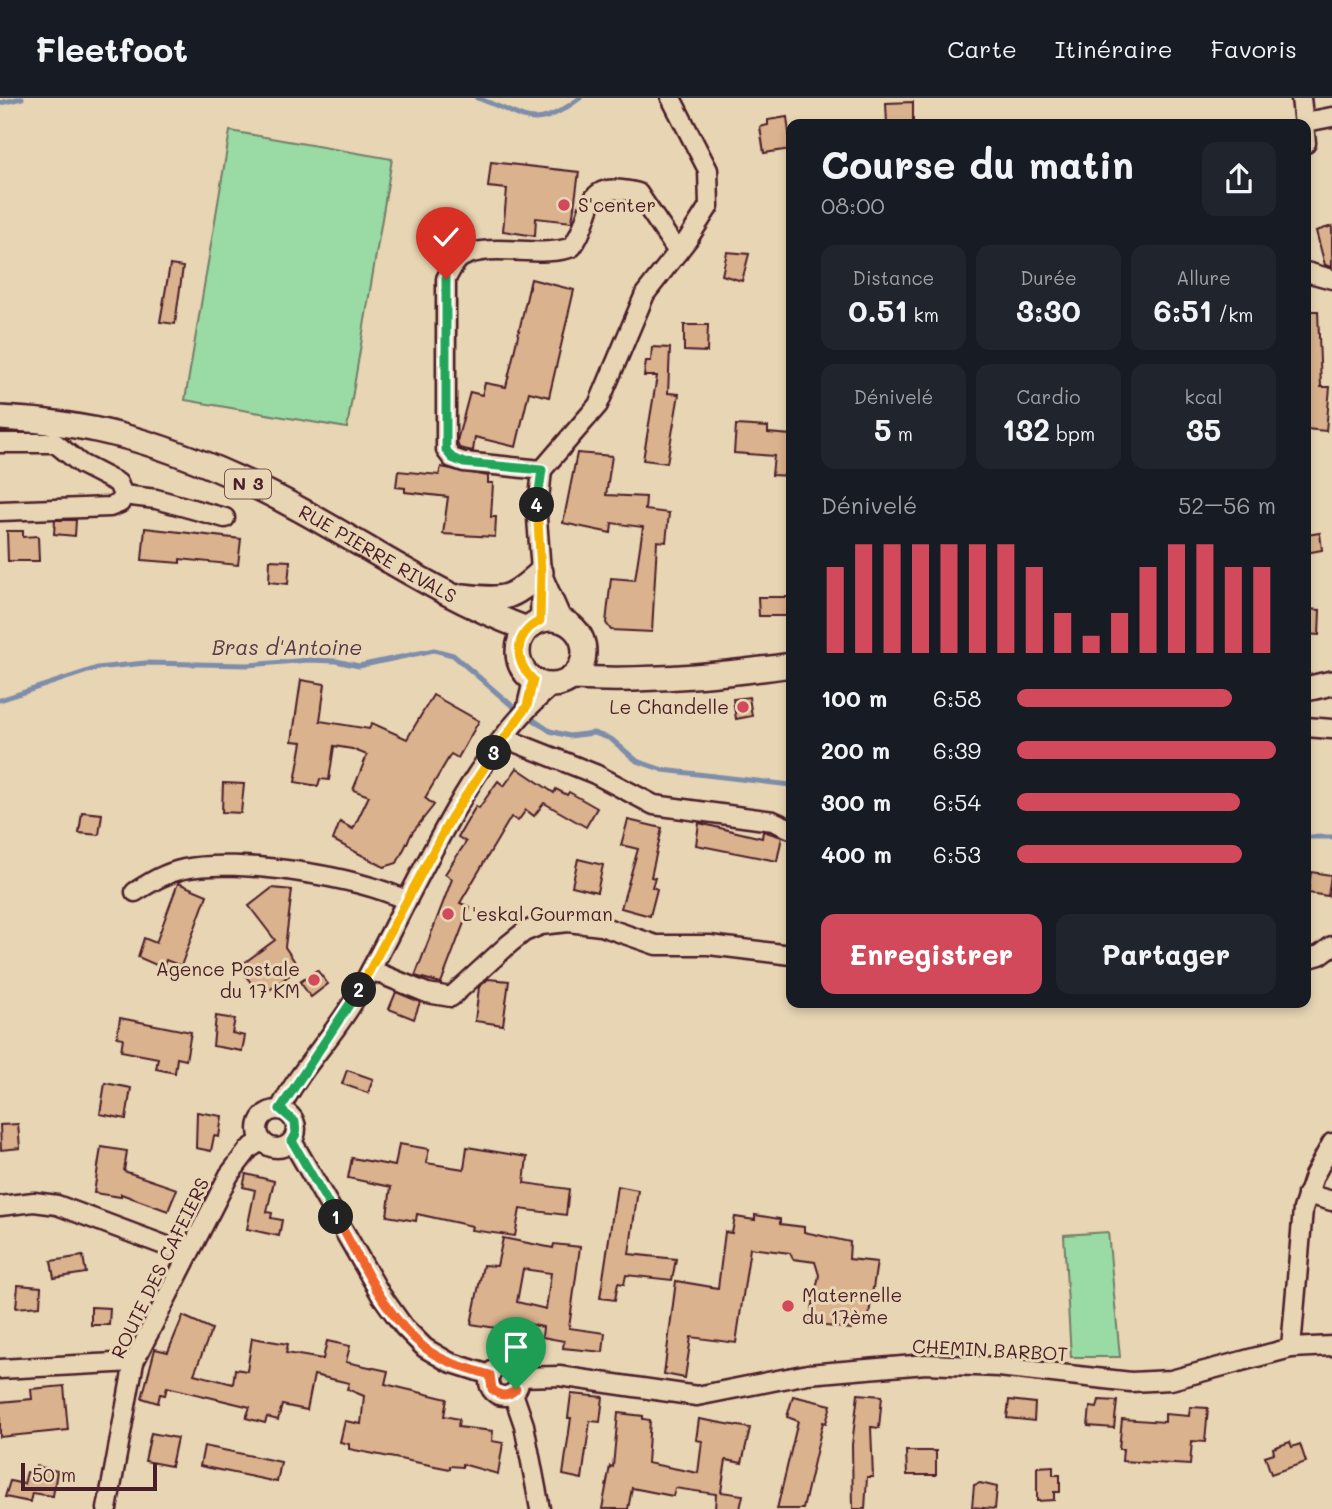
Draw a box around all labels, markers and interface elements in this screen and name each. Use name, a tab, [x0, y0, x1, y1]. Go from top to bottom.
text: Fleetfoot	[35, 27, 188, 70]
text: Carte	[947, 33, 1017, 64]
text: Itinéraire	[1055, 33, 1173, 64]
text: Favoris	[1211, 33, 1297, 64]
text: Course du matin	[821, 139, 1134, 189]
button: share	[1202, 142, 1276, 216]
text: 08:00	[821, 190, 885, 220]
place label: S'center	[578, 192, 656, 217]
marker: S'center	[556, 197, 572, 213]
pin	[416, 207, 476, 279]
icon: check	[427, 218, 465, 256]
text: Distance	[853, 265, 934, 290]
text: Durée	[1020, 265, 1077, 290]
text: Allure	[1176, 265, 1231, 290]
text: 0.51	[848, 290, 908, 330]
text: 3:30	[1016, 290, 1081, 330]
text: 6:51	[1154, 290, 1212, 330]
text: km	[908, 302, 939, 327]
text: /km	[1212, 302, 1253, 327]
text: Dénivelé	[854, 384, 933, 409]
text: Cardio	[1016, 384, 1081, 409]
text: kcal	[1185, 384, 1222, 409]
text: 5	[874, 409, 892, 449]
text: 132	[1002, 409, 1050, 449]
text: 35	[1186, 409, 1221, 449]
text: m	[892, 421, 913, 446]
text: bpm	[1050, 421, 1095, 446]
road number: N 3	[225, 470, 271, 498]
pin: 4	[520, 488, 554, 522]
text: Dénivelé	[821, 490, 917, 520]
text: 52–56 m	[1178, 490, 1276, 520]
text: 4	[530, 492, 543, 517]
street label: RUE PIERRE RIVALS	[295, 498, 461, 608]
water label: Bras d'Antoine	[212, 633, 362, 660]
text: 100 m	[821, 683, 887, 713]
text: 6:58	[933, 683, 981, 713]
place label: Le Chandelle	[609, 694, 729, 719]
marker: Le Chandelle	[735, 699, 751, 715]
text: 200 m	[821, 735, 890, 765]
text: 6:39	[933, 735, 981, 765]
pin: 3	[476, 736, 512, 770]
text: 3	[488, 740, 499, 765]
text: 300 m	[821, 787, 891, 817]
text: 6:54	[933, 787, 981, 817]
text: 400 m	[821, 839, 892, 869]
text: 6:53	[933, 839, 981, 869]
place label: L'eskal Gourman	[462, 901, 613, 926]
marker: L'eskal Gourman	[440, 906, 456, 922]
button: Enregistrer	[821, 914, 1042, 994]
button: Partager	[1056, 914, 1276, 994]
place label: Agence Postale du 17 KM	[156, 956, 300, 1003]
marker: Agence Postale du 17 KM	[306, 972, 322, 988]
pin: 2	[342, 972, 376, 1008]
text: 2	[353, 977, 364, 1002]
street label: ROUTE DES CAFEIERS	[105, 1173, 214, 1362]
pin: 1	[318, 1200, 354, 1234]
text: 1	[331, 1204, 340, 1229]
place label: Maternelle du 17ème	[802, 1282, 902, 1329]
marker: Maternelle du 17ème	[780, 1298, 796, 1314]
pin	[486, 1317, 546, 1389]
icon: arrive	[497, 1328, 535, 1366]
street label: CHEMIN BARBOT	[911, 1333, 1069, 1366]
scale bar	[21, 1460, 158, 1492]
text: 50 m	[32, 1462, 76, 1487]

